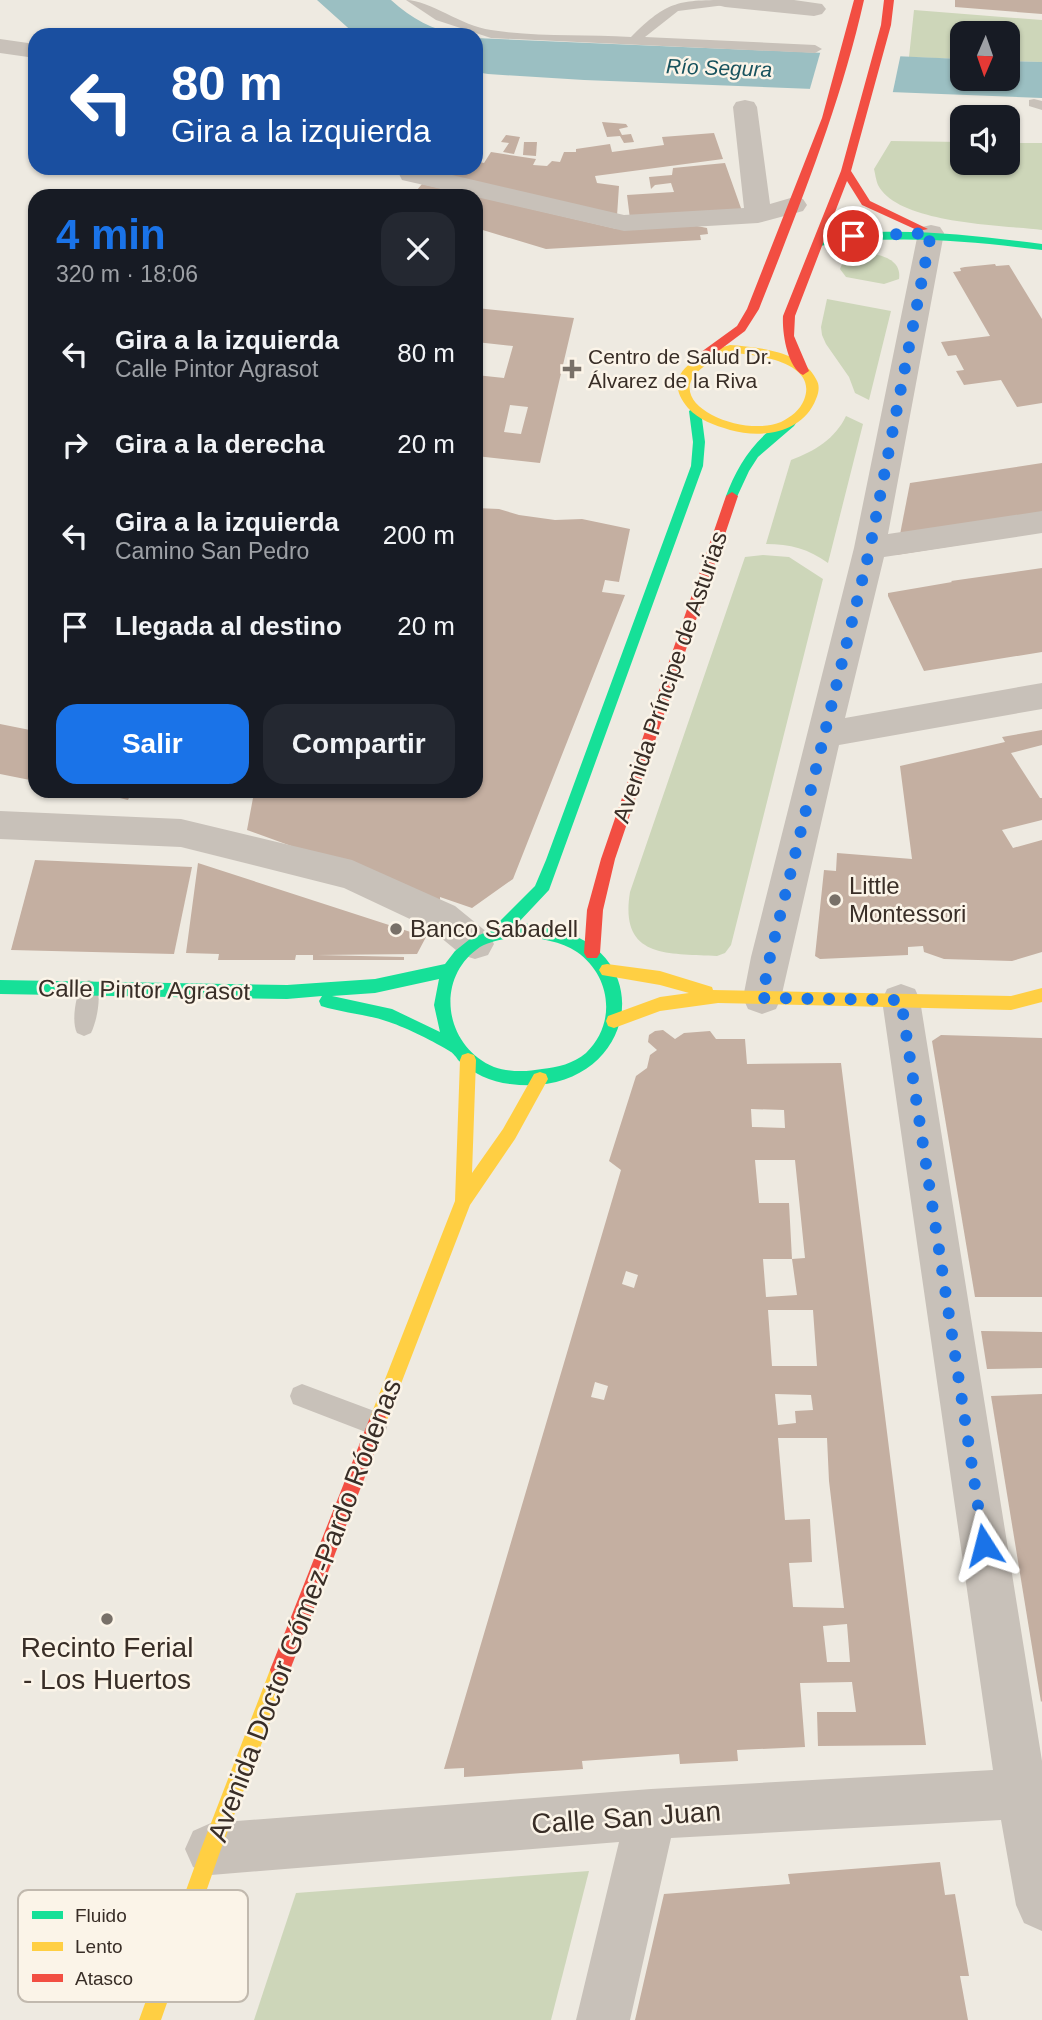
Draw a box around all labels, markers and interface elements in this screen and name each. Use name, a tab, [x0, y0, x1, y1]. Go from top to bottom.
north arrow	[950, 21, 1020, 91]
map controls	[950, 21, 1020, 175]
water label: Río Segura	[666, 54, 773, 81]
icon: left	[56, 56, 147, 147]
text: 80 m	[171, 56, 283, 110]
button: sound	[950, 105, 1020, 175]
text: Gira a la izquierda	[171, 113, 431, 149]
pin	[823, 206, 883, 266]
text: 4 min	[56, 211, 166, 258]
button: close	[381, 212, 455, 286]
icon: arrive	[834, 217, 872, 255]
text: 320 m · 18:06	[56, 261, 198, 287]
text: Gira a la izquierda	[115, 325, 339, 355]
icon: left	[56, 335, 94, 373]
text: 80 m	[397, 338, 455, 368]
place label: Centro de Salud Dr. Álvarez de la Riva	[588, 345, 772, 392]
text: Calle Pintor Agrasot	[115, 356, 318, 382]
marker: Centro de Salud Dr. Álvarez de la Riva	[562, 359, 582, 379]
icon: right	[56, 426, 94, 464]
text: Gira a la derecha	[115, 429, 325, 459]
text: 20 m	[397, 429, 455, 459]
text: Gira a la izquierda	[115, 507, 339, 537]
icon: left	[56, 517, 94, 555]
text: 200 m	[383, 520, 455, 550]
street label: Avenida Príncipe de Asturias	[607, 528, 732, 826]
text: Camino San Pedro	[115, 538, 309, 564]
icon: arrive	[56, 608, 94, 646]
text: Llegada al destino	[115, 611, 342, 641]
text: 20 m	[397, 611, 455, 641]
button: Salir	[56, 704, 249, 784]
button: Compartir	[263, 704, 455, 784]
place label: Little Montessori	[849, 872, 966, 927]
marker: Little Montessori	[827, 892, 843, 908]
place label: Banco Sabadell	[410, 915, 578, 942]
marker: Banco Sabadell	[388, 921, 404, 937]
street label: Calle Pintor Agrasot	[38, 974, 251, 1005]
street label: Avenida Doctor Gómez-Pardo Ródenas	[202, 1375, 407, 1846]
position arrow	[947, 1508, 1021, 1582]
marker: Recinto Ferial - Los Huertos	[99, 1611, 115, 1627]
place label: Recinto Ferial - Los Huertos	[21, 1632, 193, 1695]
street label: Calle San Juan	[530, 1795, 722, 1840]
legend	[18, 1890, 248, 2002]
text: Fluido	[75, 1905, 127, 1926]
text: Lento	[75, 1936, 123, 1957]
text: Atasco	[75, 1968, 133, 1989]

